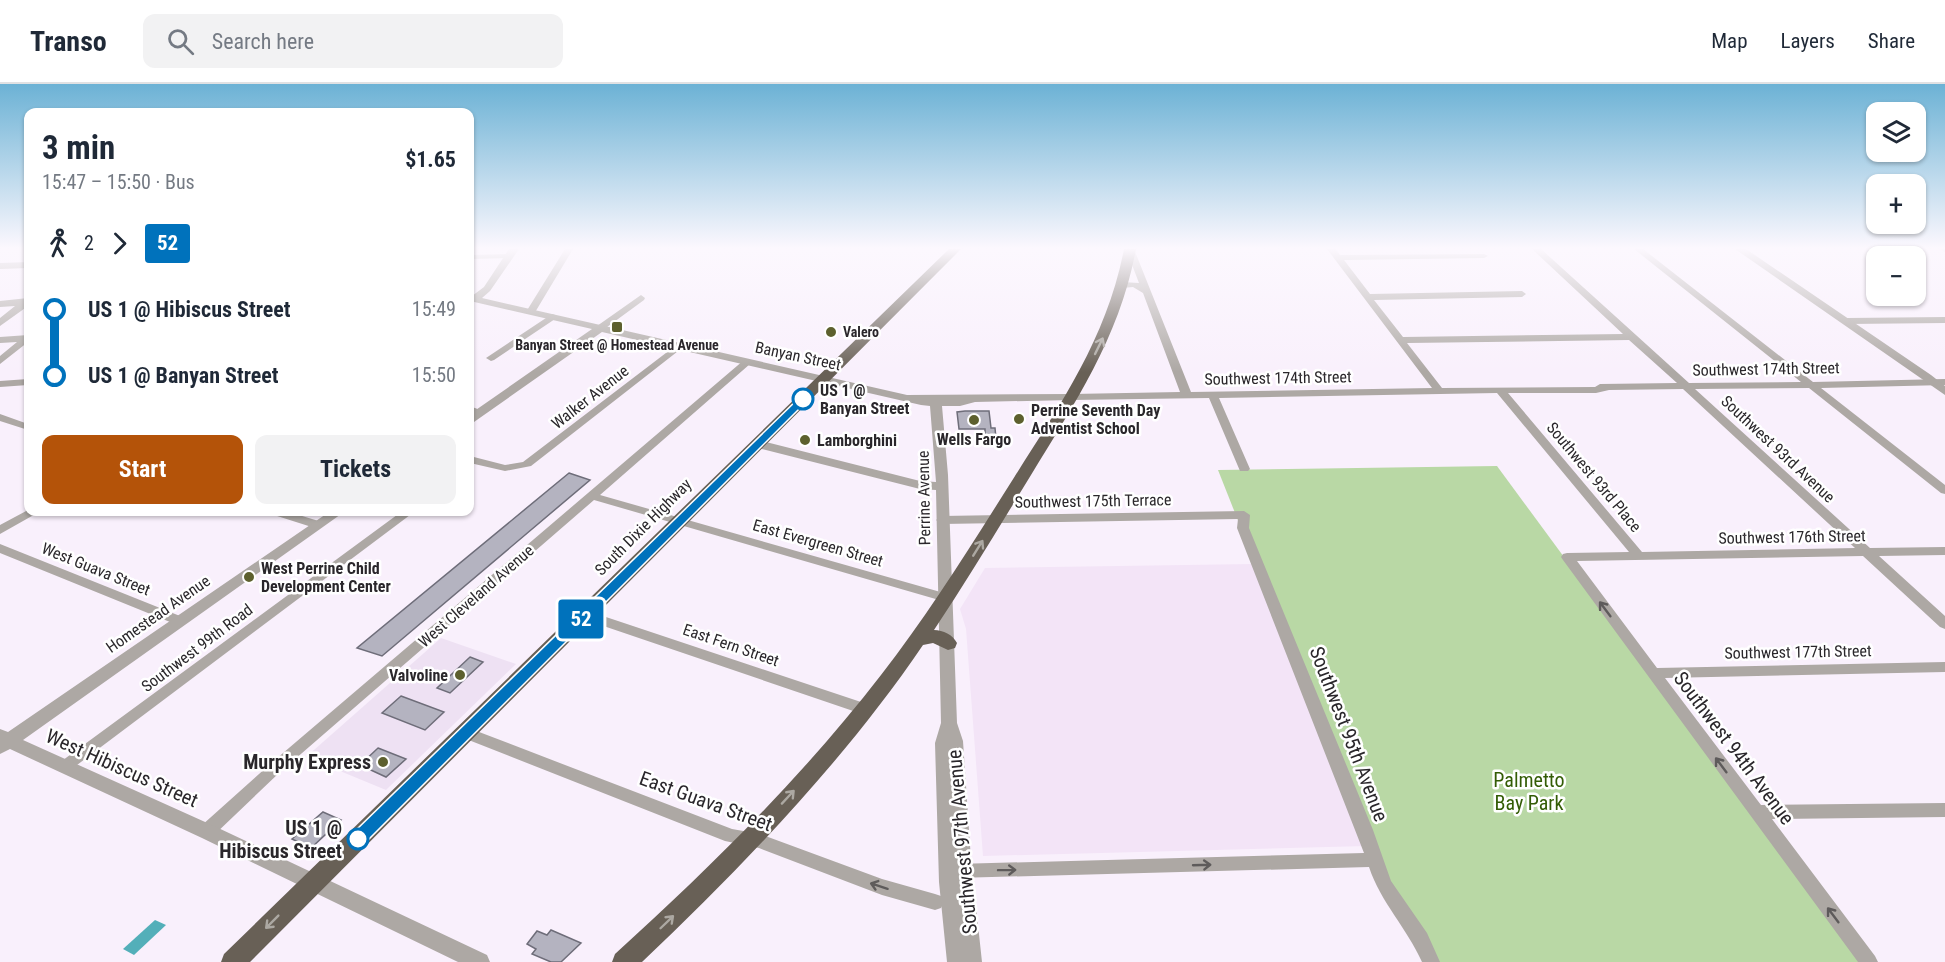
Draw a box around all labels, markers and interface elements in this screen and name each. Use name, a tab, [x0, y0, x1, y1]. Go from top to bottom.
search box	[143, 14, 563, 68]
text: Transo	[30, 25, 107, 58]
icon: search	[164, 25, 197, 58]
text: Search here	[212, 29, 314, 54]
text: Map	[1711, 29, 1748, 53]
text: Layers	[1781, 29, 1835, 53]
text: Share	[1868, 29, 1915, 53]
map controls	[1866, 102, 1926, 306]
button: layers	[1866, 102, 1926, 162]
text: 3 min	[42, 128, 115, 167]
text: $1.65	[405, 147, 456, 172]
text: 15:47 – 15:50 · Bus	[42, 170, 195, 194]
button: +	[1866, 174, 1926, 234]
icon: walk	[42, 227, 75, 260]
icon: forward	[103, 227, 136, 260]
text: 2	[84, 231, 94, 255]
text: 52	[157, 231, 178, 255]
button: −	[1866, 246, 1926, 306]
text: US 1 @ Hibiscus Street	[88, 297, 291, 322]
text: 15:49	[412, 297, 456, 321]
marker: Banyan Street @ Homestead Avenue	[610, 320, 624, 334]
place label: Valero	[843, 324, 879, 340]
marker: Valero	[824, 325, 838, 339]
place label: Banyan Street @ Homestead Avenue	[515, 337, 719, 353]
one-way arrow	[1094, 337, 1106, 355]
street label: Banyan Street	[753, 338, 843, 374]
street label: Southwest 174th Street	[1692, 358, 1840, 380]
street label: Walker Avenue	[548, 361, 632, 433]
text: US 1 @ Banyan Street	[88, 363, 279, 388]
text: 15:50	[412, 363, 456, 387]
street label: Southwest 174th Street	[1204, 367, 1352, 389]
place label: US 1 @ Banyan Street	[820, 381, 910, 418]
marker: US 1 @ Banyan Street	[792, 388, 814, 410]
street label: Southwest 93rd Avenue	[1717, 391, 1839, 507]
place label: Perrine Seventh Day Adventist School	[1031, 401, 1160, 438]
marker: Perrine Seventh Day Adventist School	[1012, 412, 1026, 426]
marker: Wells Fargo	[967, 413, 981, 427]
street label: Southwest 93rd Place	[1543, 418, 1645, 536]
place label: Wells Fargo	[937, 430, 1011, 449]
place label: Lamborghini	[817, 431, 897, 450]
marker: Lamborghini	[798, 433, 812, 447]
button: Start	[42, 435, 243, 504]
button: Tickets	[255, 435, 456, 504]
street label: Perrine Avenue	[914, 451, 934, 545]
street label: South Dixie Highway	[591, 475, 695, 579]
street label: Southwest 175th Terrace	[1015, 490, 1171, 512]
street label: East Evergreen Street	[751, 515, 886, 571]
street label: Southwest 176th Street	[1718, 526, 1866, 548]
street label: West Guava Street	[39, 539, 153, 600]
one-way arrow	[972, 540, 984, 557]
street label: West Cleveland Avenue	[415, 541, 537, 651]
place label: West Perrine Child Development Center	[261, 559, 391, 596]
marker: West Perrine Child Development Center	[242, 570, 256, 584]
street label: Homestead Avenue	[102, 571, 214, 657]
street label: Southwest 99th Road	[138, 600, 256, 696]
line badge: 52	[554, 600, 608, 638]
one-way arrow	[1598, 601, 1611, 617]
text: 52	[570, 607, 592, 631]
street label: East Fern Street	[681, 620, 782, 670]
street label: Southwest 177th Street	[1724, 641, 1872, 663]
street label: Southwest 95th Avenue	[1305, 643, 1393, 825]
place label: Valvoline	[389, 666, 448, 685]
street label: Southwest 94th Avenue	[1669, 667, 1799, 829]
marker: Valvoline	[453, 668, 467, 682]
street label: West Hibiscus Street	[42, 724, 202, 812]
street label: Southwest 97th Avenue	[942, 749, 982, 935]
place label: Murphy Express	[243, 750, 371, 774]
marker: Murphy Express	[376, 755, 390, 769]
one-way arrow	[1715, 758, 1727, 774]
street label: East Guava Street	[636, 766, 776, 836]
park label: Palmetto Bay Park	[1493, 768, 1565, 815]
one-way arrow	[780, 789, 795, 804]
place label: US 1 @ Hibiscus Street	[219, 816, 342, 863]
marker: US 1 @ Hibiscus Street	[347, 828, 369, 850]
one-way arrow	[1192, 859, 1212, 870]
one-way arrow	[997, 864, 1017, 875]
one-way arrow	[870, 879, 889, 890]
one-way arrow	[1827, 908, 1840, 924]
one-way arrow	[659, 914, 674, 929]
one-way arrow	[265, 915, 280, 930]

